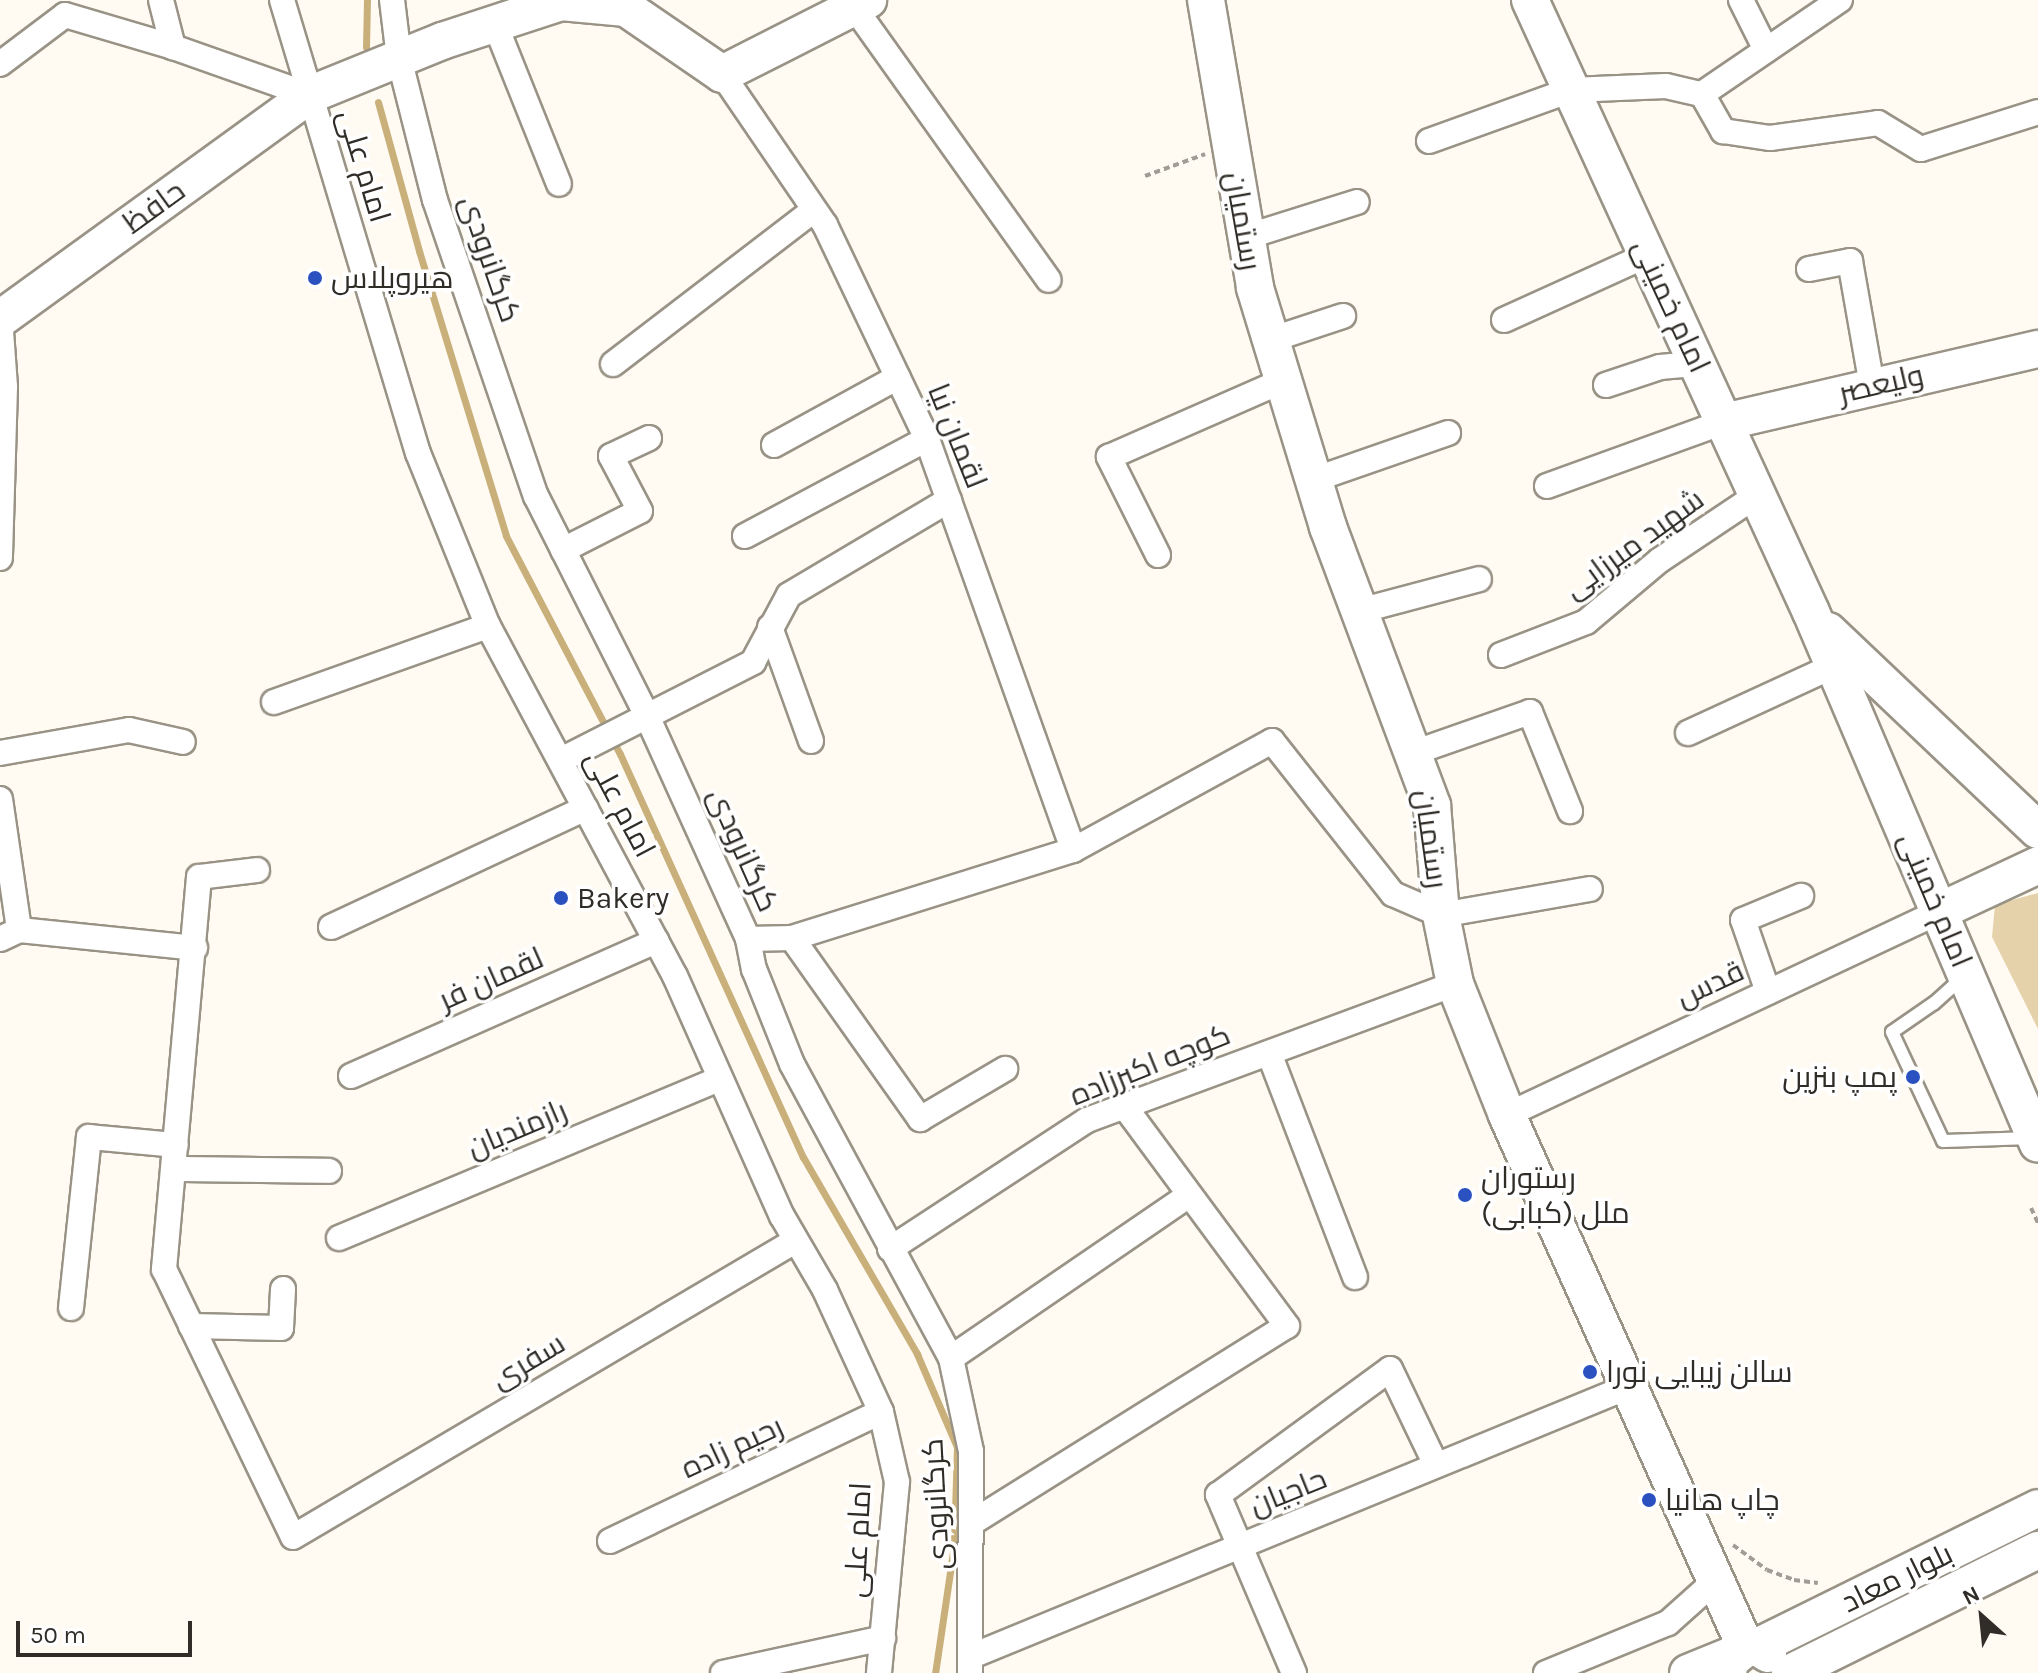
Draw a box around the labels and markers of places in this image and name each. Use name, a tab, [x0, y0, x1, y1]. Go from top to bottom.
place label: هیروپلاس	[331, 260, 454, 296]
marker: هیروپلاس	[306, 269, 324, 287]
place label: Bakery	[577, 880, 669, 916]
marker: Bakery	[552, 889, 570, 907]
place label: پمپ بنزین	[1782, 1059, 1897, 1095]
marker: پمپ بنزین	[1904, 1068, 1922, 1086]
place label: رستوران ملل (کبابی)	[1481, 1160, 1630, 1230]
marker: رستوران ملل (کبابی)	[1456, 1186, 1474, 1204]
place label: سالن زیبایی نورا	[1606, 1354, 1793, 1390]
marker: سالن زیبایی نورا	[1581, 1363, 1599, 1381]
place label: چاپ هانیا	[1665, 1482, 1780, 1518]
marker: چاپ هانیا	[1640, 1491, 1658, 1509]

